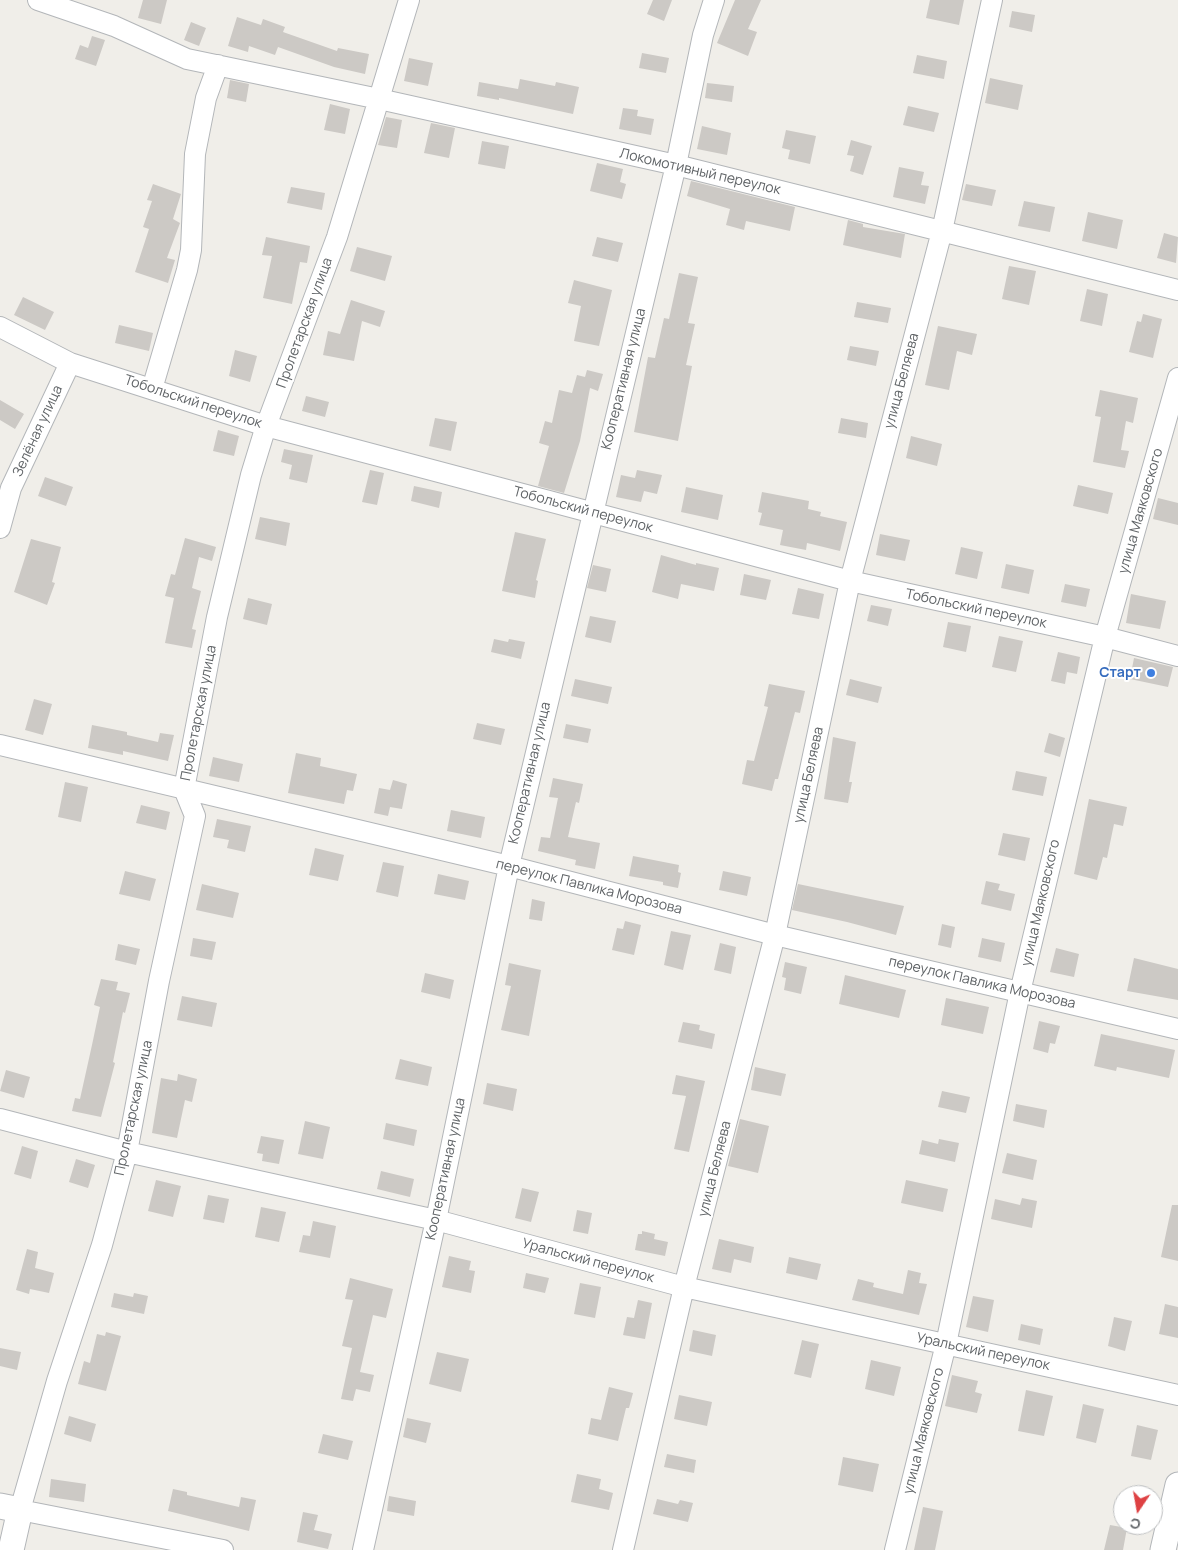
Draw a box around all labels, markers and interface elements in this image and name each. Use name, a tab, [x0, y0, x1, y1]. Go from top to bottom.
street label: Локомотивный переулок	[618, 145, 782, 199]
street label: Пролетарская улица	[274, 255, 336, 391]
street label: Кооперативная улица	[598, 307, 650, 451]
street label: улица Беляева	[881, 331, 923, 431]
street label: Тобольский переулок	[122, 372, 264, 432]
street label: Зелёная улица	[9, 383, 67, 479]
street label: улица Маяковского	[1115, 446, 1167, 576]
street label: Тобольский переулок	[511, 483, 655, 537]
street label: Тобольский переулок	[904, 586, 1048, 632]
street label: Пролетарская улица	[178, 644, 220, 782]
place label: Старт	[1099, 665, 1141, 681]
marker: Старт	[1145, 667, 1157, 679]
street label: Кооперативная улица	[505, 700, 555, 846]
street label: улица Беляева	[791, 725, 827, 825]
street label: улица Маяковского	[1018, 838, 1064, 968]
street label: переулок Павлика Морозова	[494, 856, 684, 918]
street label: переулок Павлика Морозова	[887, 953, 1077, 1013]
street label: Пролетарская улица	[111, 1039, 157, 1177]
street label: Кооперативная улица	[423, 1096, 469, 1242]
street label: улица Беляева	[695, 1119, 735, 1219]
street label: Уральский переулок	[520, 1235, 656, 1287]
street label: Уральский переулок	[915, 1330, 1051, 1374]
street label: улица Маяковского	[900, 1366, 948, 1496]
north arrow	[1113, 1485, 1163, 1535]
text: С	[1128, 1514, 1142, 1535]

